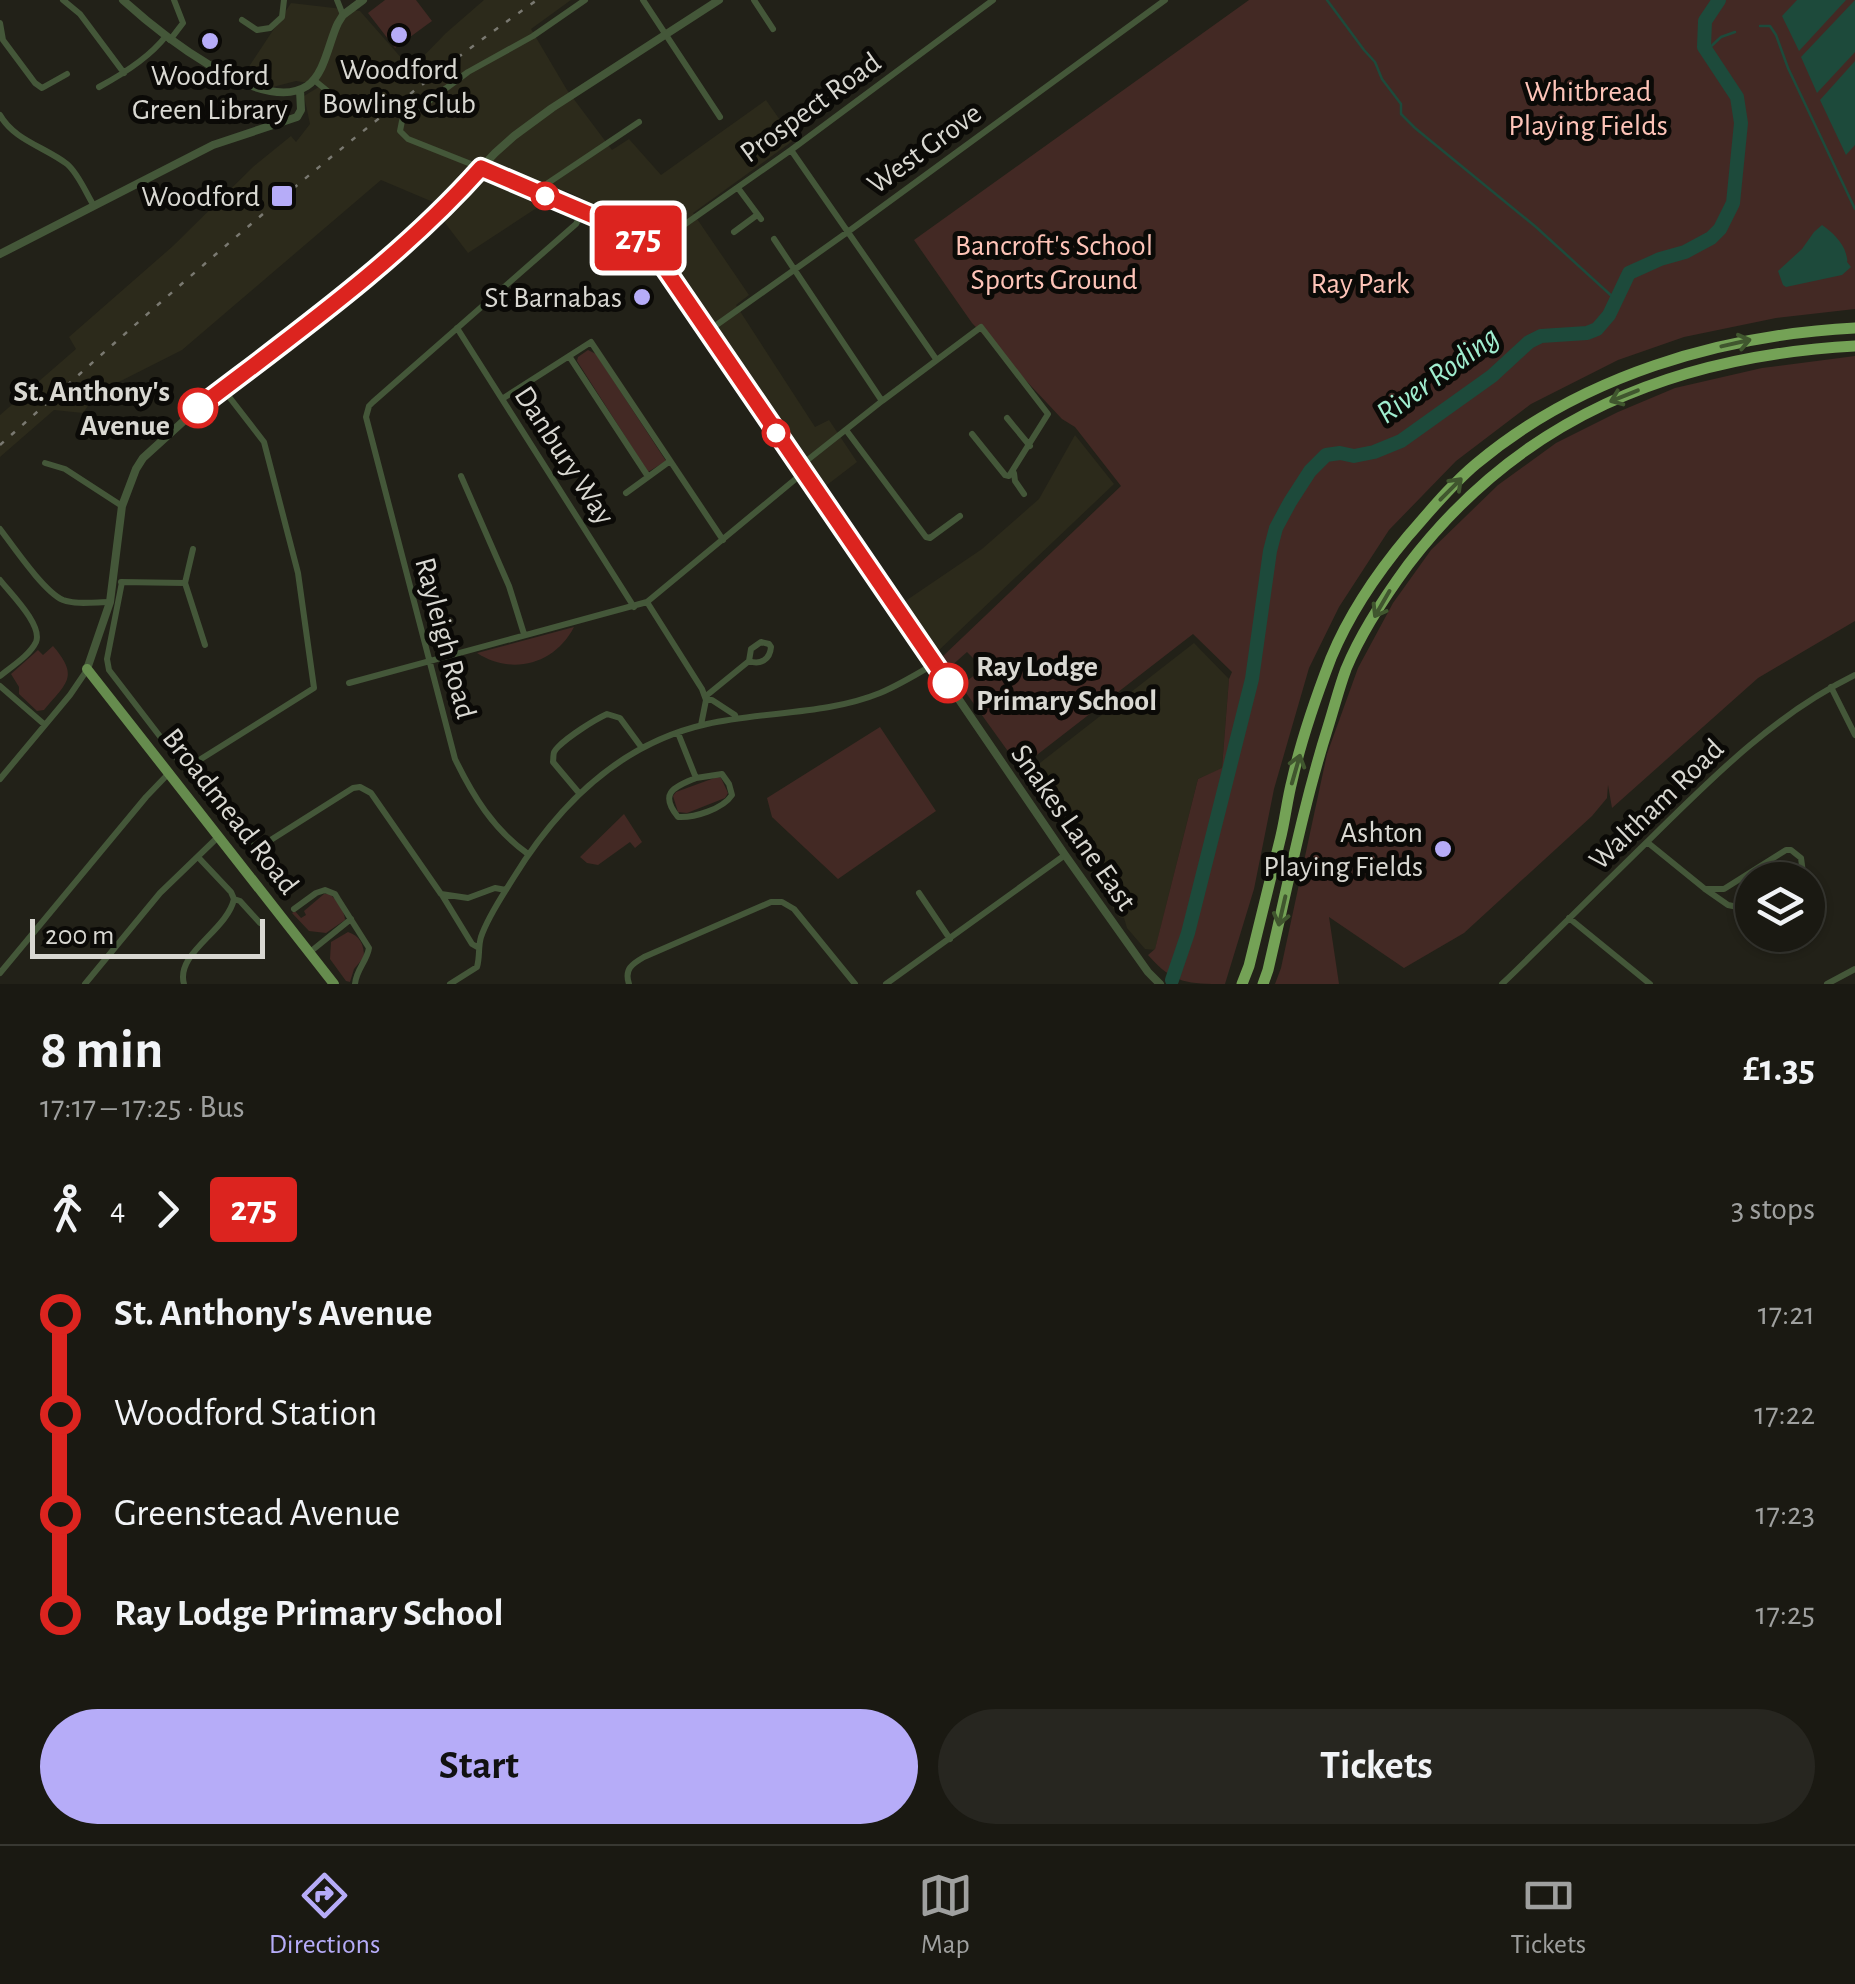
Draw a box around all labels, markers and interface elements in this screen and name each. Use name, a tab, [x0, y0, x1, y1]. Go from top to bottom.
marker: Woodford Bowling Club	[388, 24, 410, 46]
marker: Woodford Green Library	[199, 30, 221, 52]
street label: Prospect Road	[735, 47, 886, 169]
place label: Woodford Bowling Club	[322, 55, 476, 119]
place label: Woodford Green Library	[132, 61, 288, 125]
park label: Whitbread Playing Fields	[1508, 77, 1668, 141]
street label: West Grove	[862, 98, 987, 200]
place label: Woodford	[141, 182, 260, 212]
marker: Woodford	[269, 183, 295, 209]
unlabelled marker	[532, 183, 558, 209]
line badge: 275	[580, 206, 696, 270]
text: 275	[615, 221, 661, 256]
park label: Bancroft's School Sports Ground	[955, 231, 1153, 295]
park label: Ray Park	[1310, 269, 1410, 299]
place label: St Barnabas	[484, 283, 622, 313]
marker: St Barnabas	[631, 286, 653, 308]
water label: River Roding	[1370, 320, 1505, 430]
one-way arrow	[1719, 333, 1751, 351]
place label: St. Anthony's Avenue	[13, 377, 170, 441]
street label: Danbury Way	[509, 381, 620, 530]
one-way arrow	[1609, 388, 1640, 406]
marker: St. Anthony's Avenue	[179, 389, 217, 427]
unlabelled marker	[763, 420, 789, 446]
one-way arrow	[1439, 478, 1463, 502]
street label: Rayleigh Road	[409, 554, 481, 722]
one-way arrow	[1372, 589, 1392, 618]
place label: Ray Lodge Primary School	[976, 652, 1157, 716]
marker: Ray Lodge Primary School	[929, 664, 967, 702]
street label: Broadmead Road	[156, 723, 304, 900]
street label: Waltham Road	[1584, 734, 1730, 876]
street label: Snakes Lane East	[1005, 739, 1142, 916]
one-way arrow	[1287, 754, 1306, 785]
place label: Ashton Playing Fields	[1263, 818, 1423, 882]
marker: Ashton Playing Fields	[1432, 838, 1454, 860]
map controls	[1735, 862, 1825, 952]
button: layers	[1735, 862, 1825, 952]
one-way arrow	[1272, 894, 1290, 926]
scale bar	[30, 914, 265, 958]
text: 200 m	[45, 922, 114, 950]
text: 8 min	[40, 1023, 163, 1078]
text: £1.35	[1743, 1050, 1815, 1088]
text: 17:17 – 17:25 · Bus	[40, 1091, 245, 1123]
icon: walk	[40, 1182, 95, 1237]
icon: forward	[140, 1182, 195, 1237]
text: 275	[230, 1192, 277, 1227]
text: 4	[110, 1193, 125, 1225]
text: 3 stops	[1731, 1193, 1815, 1225]
text: St. Anthony's Avenue	[114, 1295, 433, 1333]
text: 17:21	[1758, 1298, 1815, 1330]
text: Woodford Station	[114, 1395, 377, 1433]
text: 17:22	[1754, 1398, 1815, 1430]
text: Greenstead Avenue	[114, 1495, 400, 1533]
text: 17:23	[1756, 1498, 1815, 1530]
text: Ray Lodge Primary School	[114, 1595, 504, 1633]
text: 17:25	[1755, 1598, 1815, 1630]
button: Start	[40, 1709, 918, 1824]
button: Tickets	[938, 1709, 1815, 1824]
tab: Directions	[269, 1868, 380, 1962]
tab: Map	[918, 1868, 973, 1962]
tab: Tickets	[1510, 1868, 1586, 1962]

